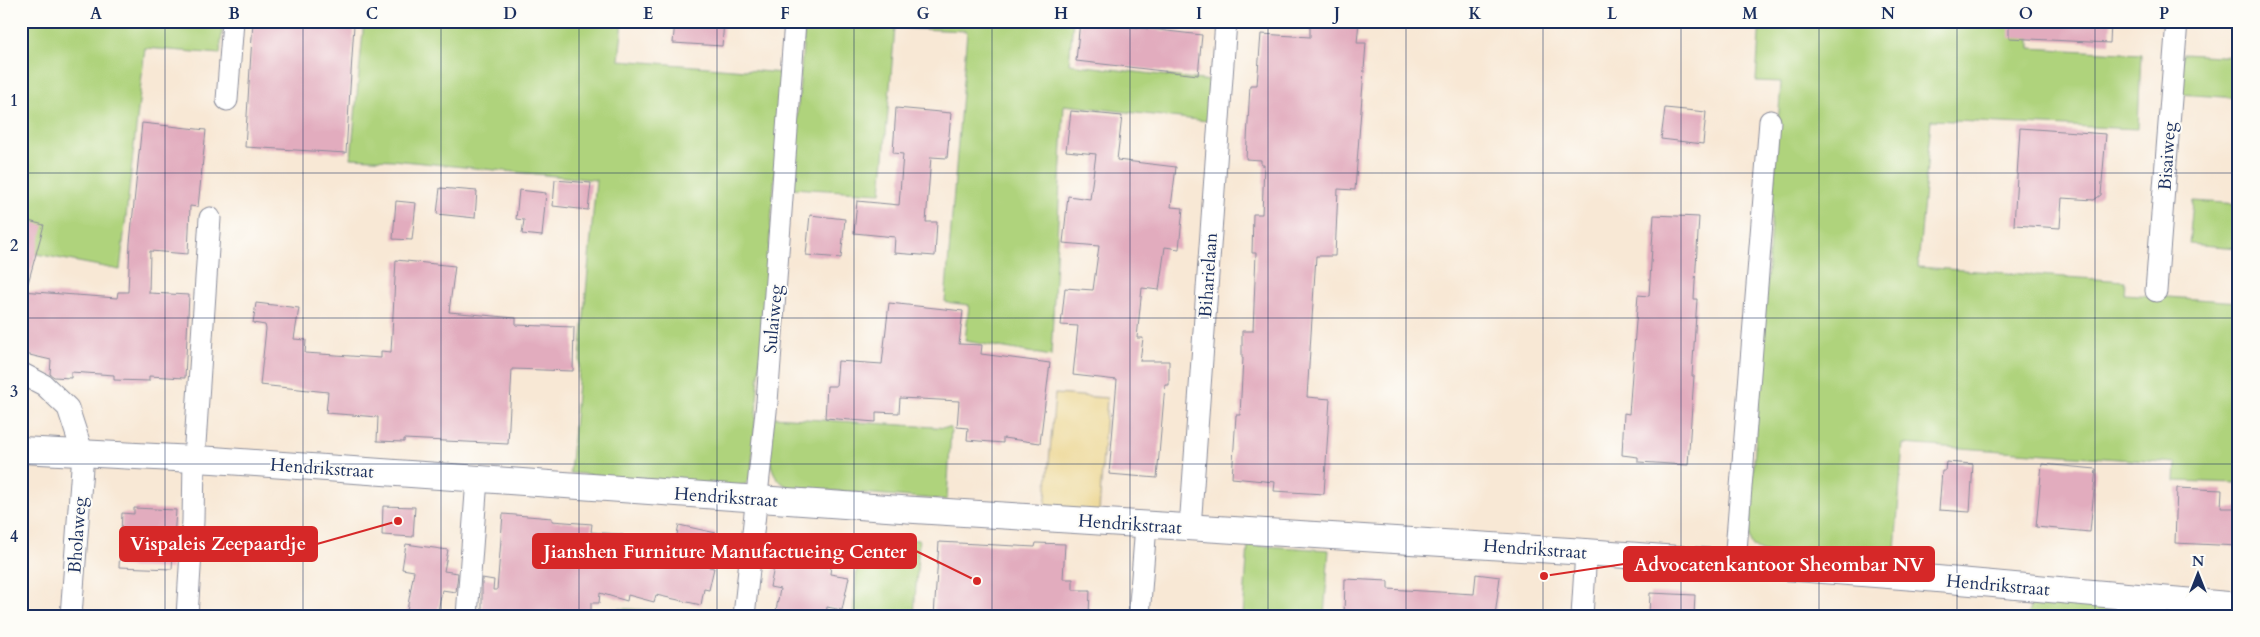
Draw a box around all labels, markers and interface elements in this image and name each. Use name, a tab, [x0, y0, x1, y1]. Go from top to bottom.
text: A	[90, 3, 102, 25]
text: B	[228, 3, 240, 25]
text: C	[366, 3, 378, 25]
text: D	[503, 3, 517, 25]
text: E	[643, 3, 653, 25]
text: F	[780, 3, 790, 25]
text: G	[916, 3, 930, 25]
text: H	[1054, 3, 1068, 25]
text: I	[1196, 3, 1202, 25]
text: J	[1332, 3, 1340, 25]
text: K	[1469, 3, 1482, 25]
text: L	[1607, 3, 1618, 25]
text: M	[1742, 3, 1758, 25]
text: N	[1881, 3, 1895, 25]
text: O	[2019, 3, 2033, 25]
text: P	[2159, 3, 2169, 25]
text: 1	[10, 90, 18, 112]
street label: Bisaiweg	[2153, 120, 2182, 191]
street label: Biharielaan	[1193, 231, 1224, 318]
text: 2	[10, 235, 18, 257]
street label: Sulaiweg	[758, 283, 789, 355]
text: 3	[10, 381, 18, 403]
street label: Hendrikstraat	[269, 452, 375, 485]
street label: Hendrikstraat	[673, 481, 779, 514]
street label: Bholaweg	[62, 495, 93, 574]
street label: Hendrikstraat	[1077, 508, 1183, 541]
text: 4	[10, 526, 18, 548]
callout: Vispaleis Zeepaardje	[120, 527, 317, 561]
text: Vispaleis Zeepaardje	[130, 531, 306, 557]
street label: Hendrikstraat	[1482, 533, 1588, 566]
callout: Jianshen Furniture Manufactueing Center	[533, 534, 916, 568]
text: Jianshen Furniture Manufactueing Center	[540, 539, 907, 565]
callout: Advocatenkantoor Sheombar NV	[1624, 547, 1934, 581]
north arrow	[2172, 550, 2222, 600]
text: Advocatenkantoor Sheombar NV	[1634, 552, 1924, 578]
text: N	[2192, 552, 2204, 571]
street label: Hendrikstraat	[1945, 569, 2051, 603]

